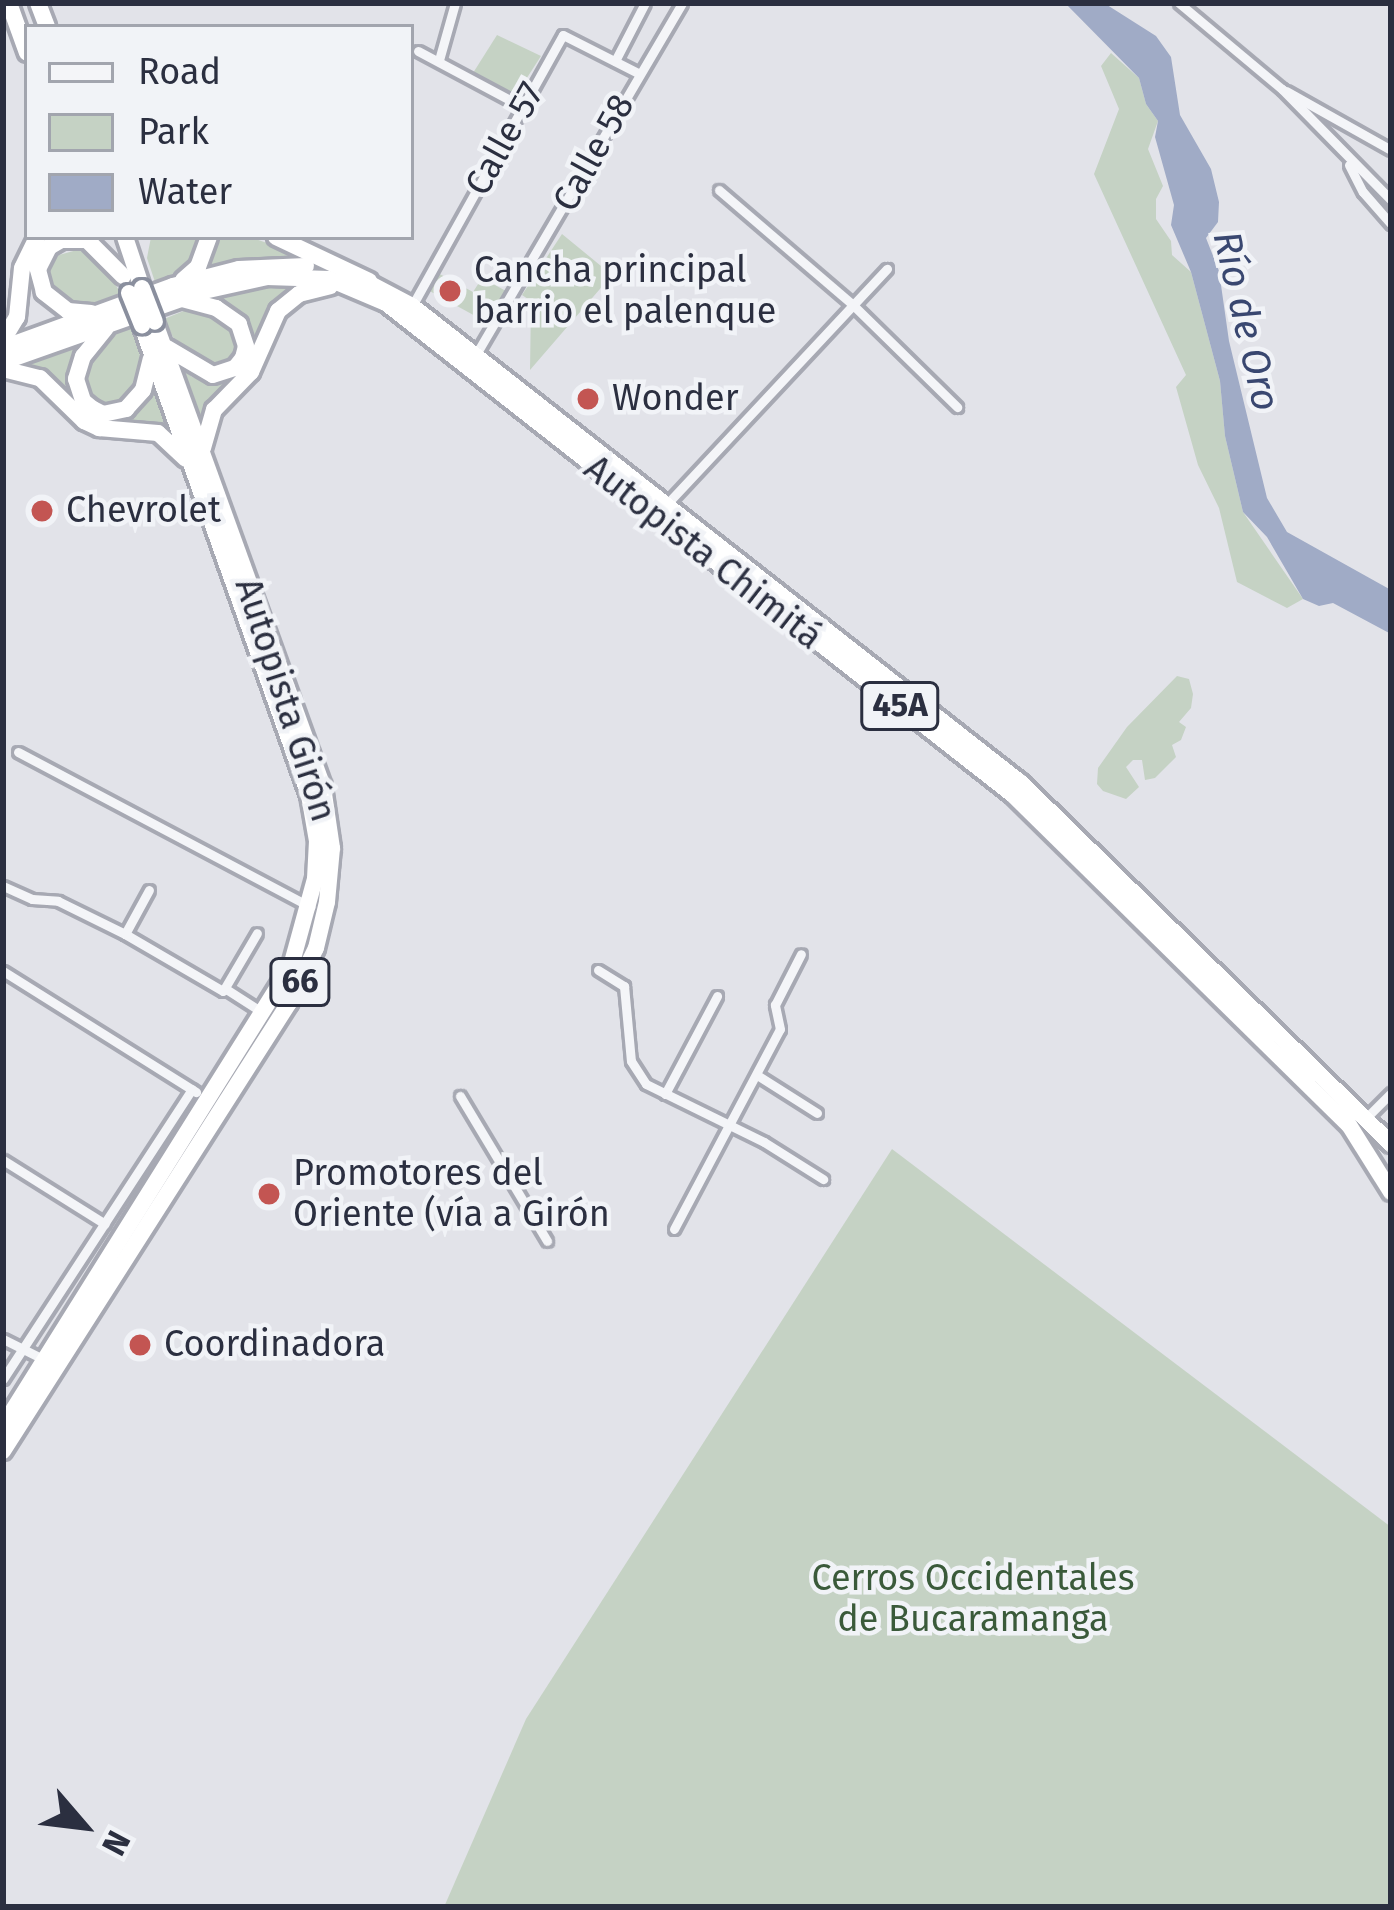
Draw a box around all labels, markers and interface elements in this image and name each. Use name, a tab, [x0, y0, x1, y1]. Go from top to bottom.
legend	[24, 24, 414, 240]
text: Road	[138, 50, 221, 94]
street label: Calle 57	[456, 75, 554, 203]
street label: Calle 58	[544, 87, 644, 219]
text: Park	[138, 110, 209, 154]
text: Water	[138, 170, 232, 214]
water label: Río de Oro	[1203, 227, 1289, 415]
place label: Cancha principal barrio el palenque	[474, 248, 776, 333]
marker: Cancha principal barrio el palenque	[437, 278, 463, 304]
place label: Wonder	[612, 377, 739, 421]
marker: Wonder	[575, 386, 601, 412]
street label: Autopista Chimitá	[576, 447, 830, 659]
place label: Chevrolet	[66, 489, 221, 533]
marker: Chevrolet	[29, 498, 55, 524]
street label: Autopista Girón	[225, 573, 345, 827]
road number: 45A	[858, 679, 942, 733]
road number: 66	[267, 955, 333, 1009]
place label: Promotores del Oriente (vía a Girón	[293, 1151, 610, 1236]
marker: Promotores del Oriente (vía a Girón	[256, 1181, 282, 1207]
place label: Coordinadora	[164, 1323, 385, 1367]
marker: Coordinadora	[127, 1332, 153, 1358]
park label: Cerros Occidentales de Bucaramanga	[812, 1556, 1134, 1641]
north arrow	[24, 1766, 144, 1886]
text: N	[93, 1824, 139, 1862]

